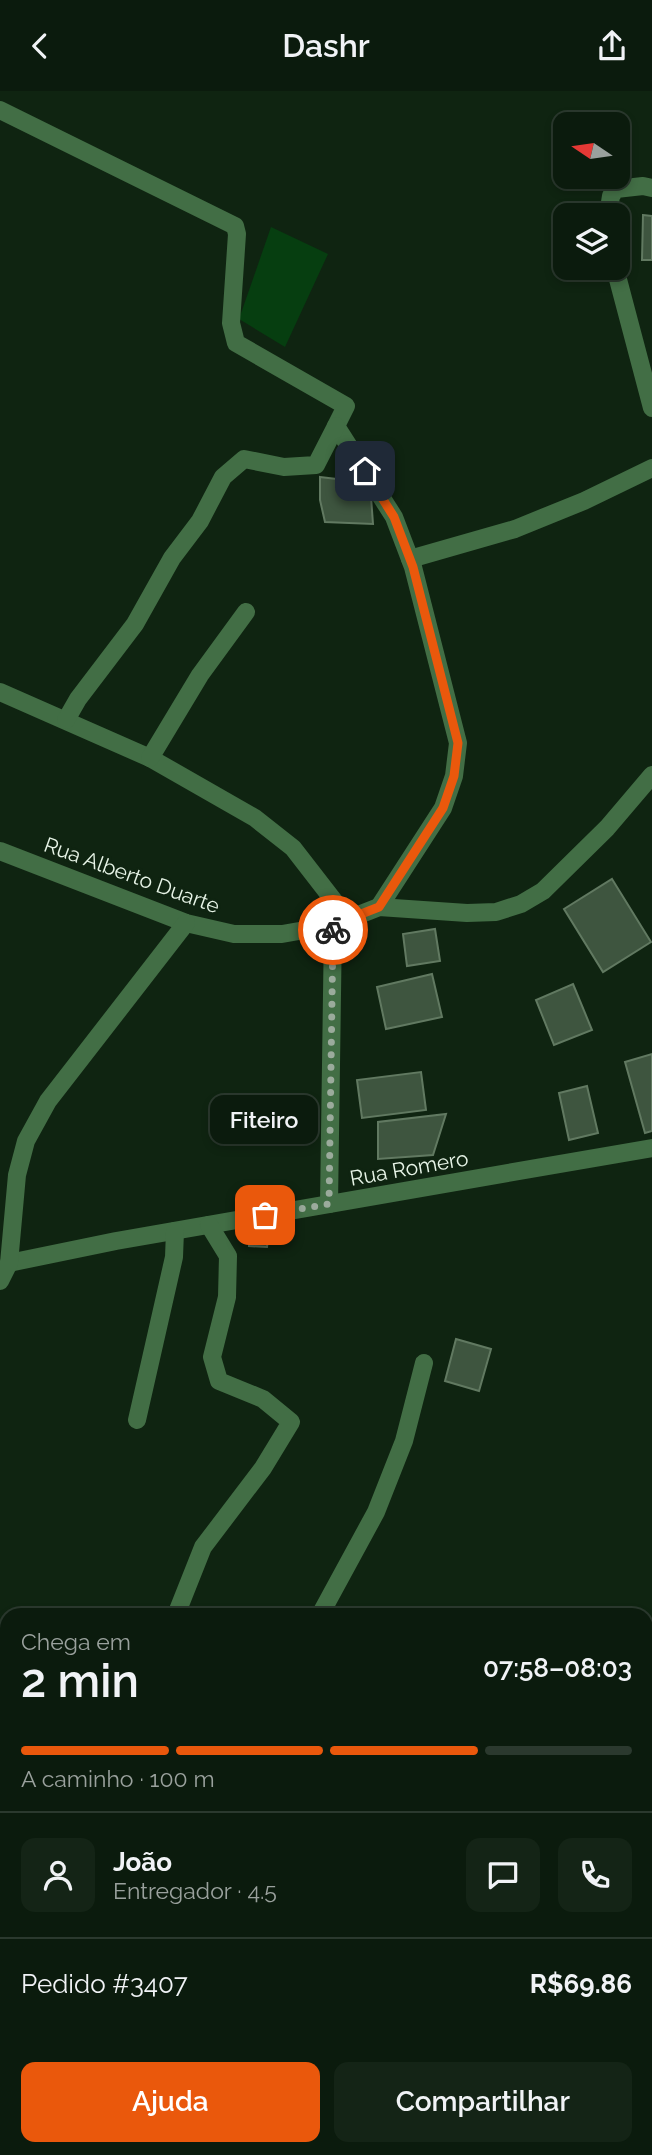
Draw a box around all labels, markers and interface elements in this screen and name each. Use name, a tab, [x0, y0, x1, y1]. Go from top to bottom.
icon: back	[21, 27, 59, 65]
text: Dashr	[282, 27, 370, 64]
icon: share	[593, 27, 631, 65]
north arrow	[553, 112, 630, 189]
map controls	[553, 112, 630, 280]
button: layers	[553, 203, 630, 280]
pin	[335, 441, 395, 501]
icon: home	[346, 452, 384, 490]
street label: Rua Alberto Duarte	[41, 832, 223, 918]
courier	[298, 895, 368, 965]
icon: bike	[314, 911, 352, 949]
callout: Fiteiro	[211, 1096, 319, 1145]
text: Fiteiro	[230, 1106, 298, 1133]
street label: Rua Romero	[348, 1145, 470, 1191]
pin	[235, 1185, 295, 1245]
icon: bag	[246, 1196, 284, 1234]
text: Chega em	[21, 1628, 131, 1655]
text: 07:58–08:03	[483, 1653, 632, 1683]
text: 2 min	[21, 1654, 139, 1708]
text: A caminho · 100 m	[21, 1765, 215, 1792]
button: person	[21, 1838, 95, 1912]
button: chat	[466, 1838, 540, 1912]
button: phone	[558, 1838, 632, 1912]
text: João	[113, 1847, 172, 1877]
text: Entregador · 4.5	[113, 1877, 277, 1904]
text: Pedido #3407	[21, 1969, 188, 1999]
text: R$69.86	[530, 1969, 632, 1999]
button: Ajuda	[21, 2062, 320, 2142]
button: Compartilhar	[334, 2062, 632, 2142]

